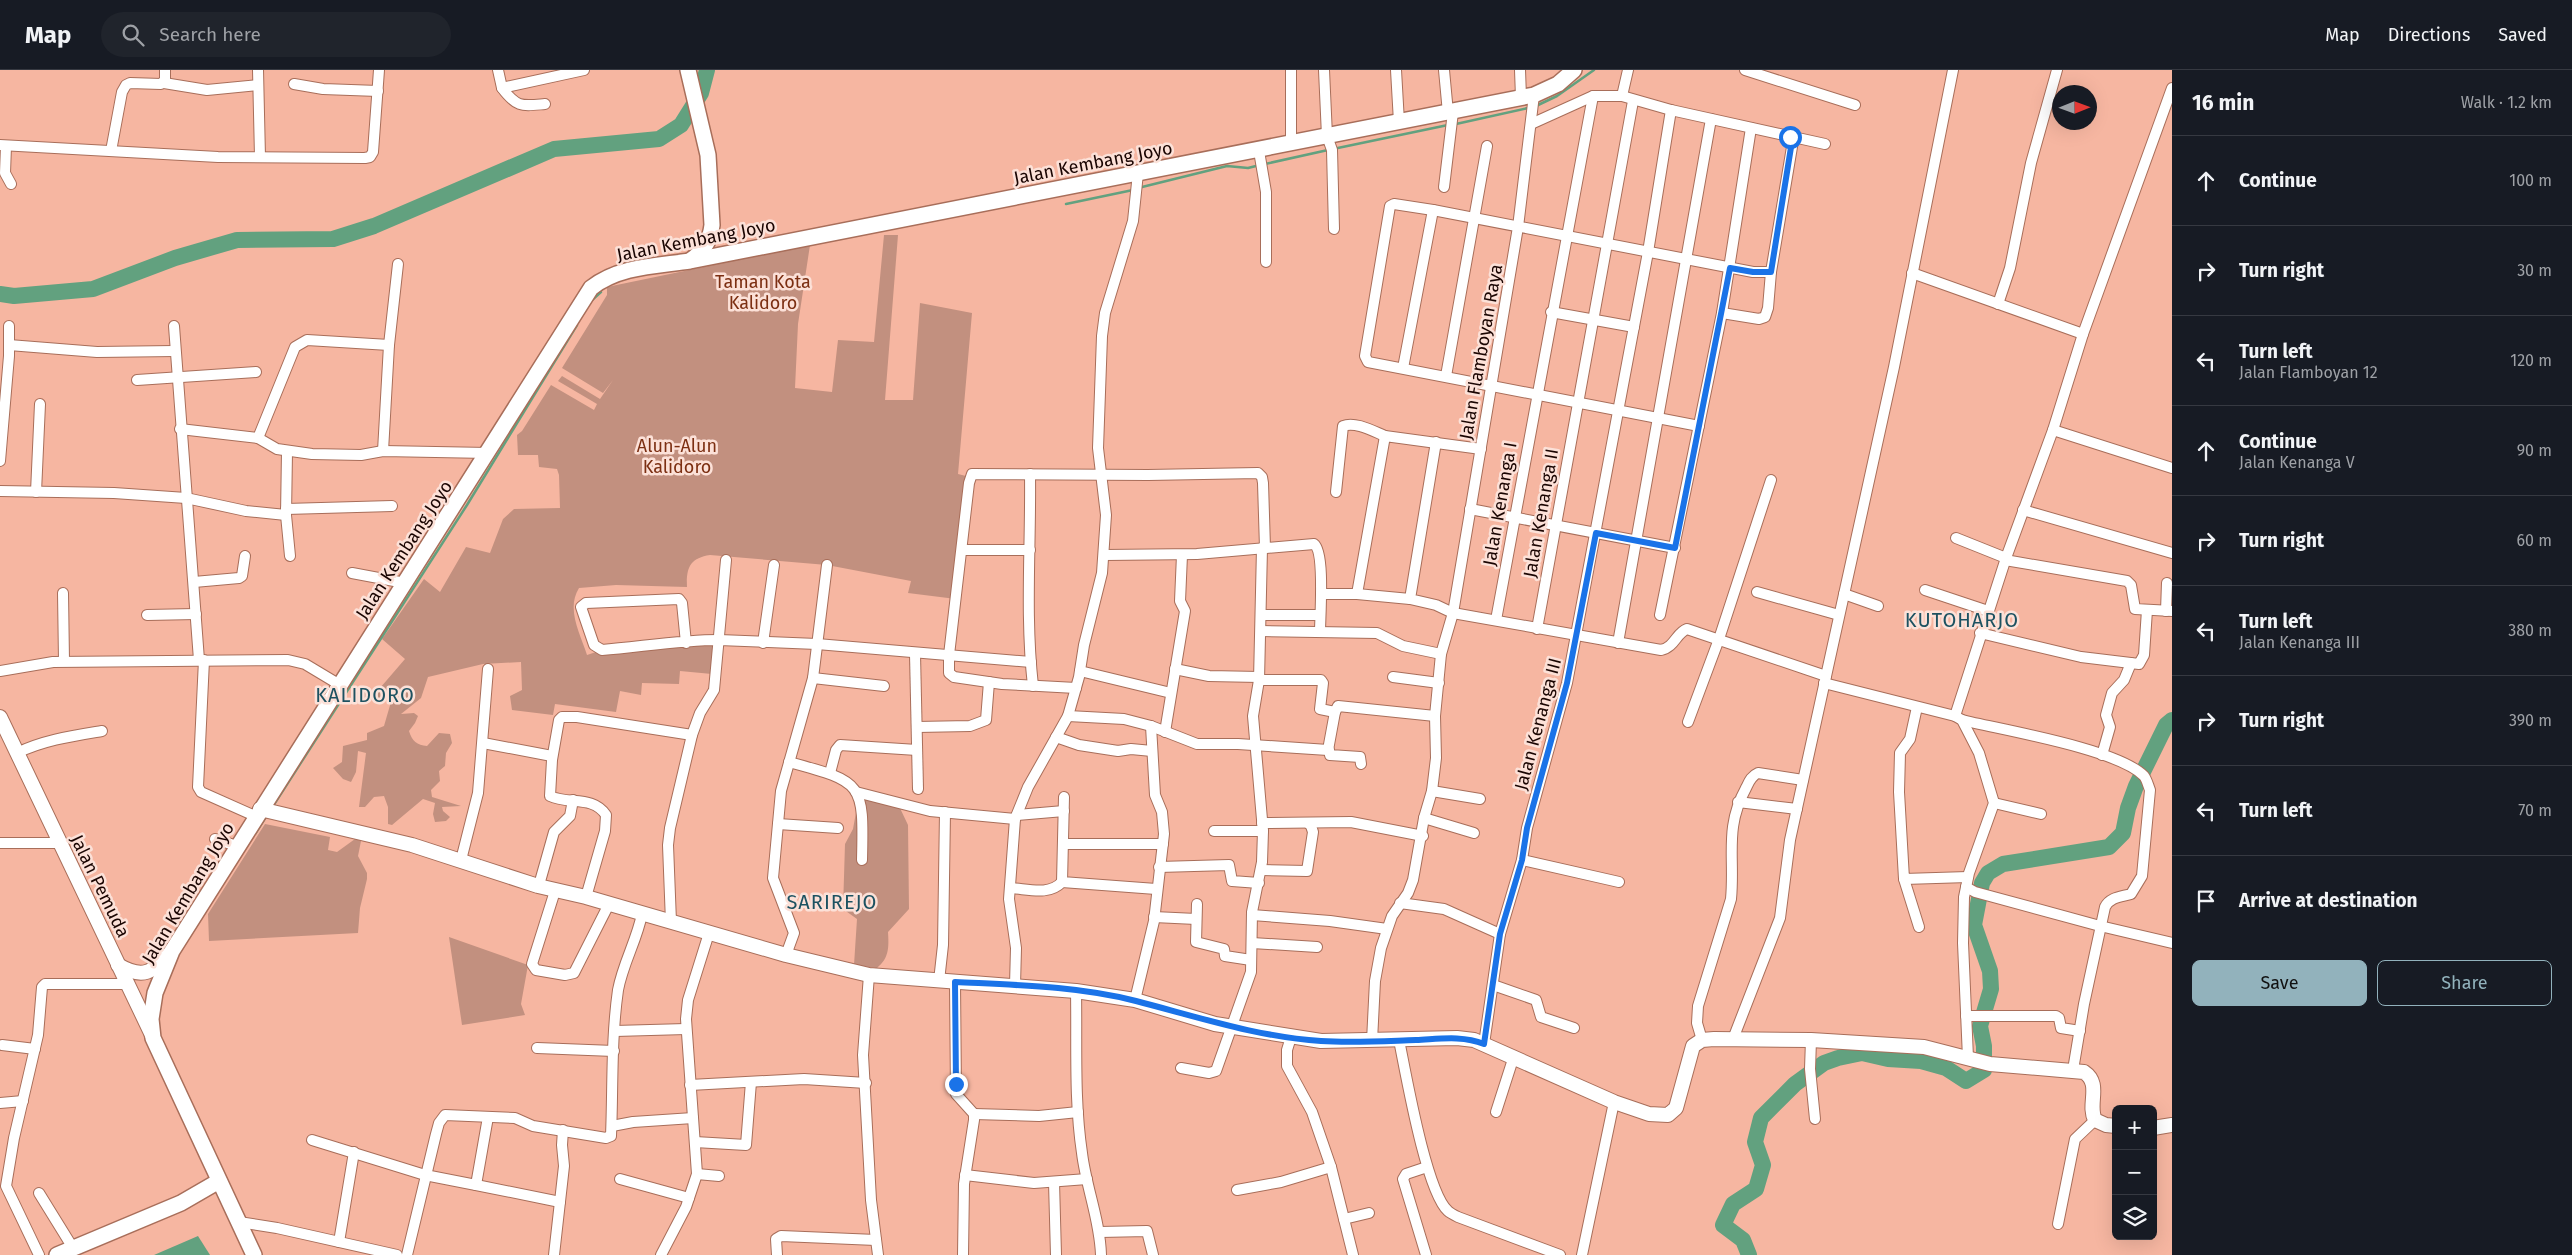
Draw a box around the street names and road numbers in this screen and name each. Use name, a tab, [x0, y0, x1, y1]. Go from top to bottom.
street label: Jalan Kembang Joyo	[1012, 137, 1174, 189]
street label: Jalan Kembang Joyo	[615, 214, 777, 266]
street label: Jalan Flamboyan Raya	[1455, 263, 1507, 441]
street label: Jalan Kenanga I	[1478, 440, 1522, 568]
street label: Jalan Kenanga II	[1519, 447, 1563, 579]
street label: Jalan Kembang Joyo	[351, 476, 457, 624]
street label: Jalan Kenanga III	[1510, 655, 1566, 793]
street label: Jalan Kembang Joyo	[137, 818, 239, 968]
street label: Jalan Pemuda	[66, 831, 134, 941]

